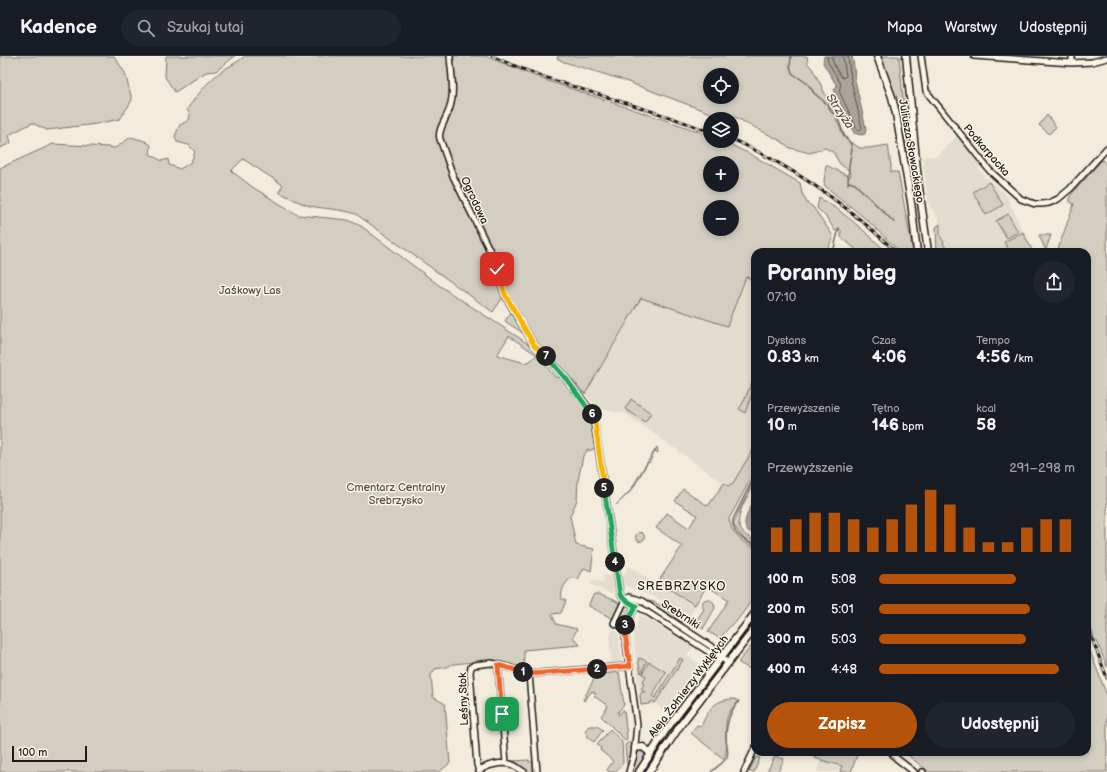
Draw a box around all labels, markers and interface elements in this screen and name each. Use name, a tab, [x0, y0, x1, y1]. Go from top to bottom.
search box	[121, 10, 401, 46]
text: Kadence	[20, 16, 97, 39]
icon: search	[135, 17, 157, 39]
text: Szukaj tutaj	[167, 18, 244, 37]
text: Mapa	[887, 19, 923, 36]
text: Warstwy	[945, 19, 997, 36]
text: Udostępnij	[1019, 19, 1087, 36]
map controls	[703, 68, 739, 236]
button: locate	[703, 68, 739, 104]
water label: Strzyża	[822, 91, 857, 132]
street label: Juliusza Słowackiego	[896, 98, 927, 204]
button: layers	[703, 112, 739, 148]
street label: Podkarpacka	[961, 122, 1013, 179]
button: +	[703, 156, 739, 192]
street label: Ogrodowa	[458, 175, 491, 226]
button: −	[703, 200, 739, 236]
pin	[480, 252, 514, 286]
icon: check	[486, 258, 508, 280]
text: Poranny bieg	[767, 260, 897, 287]
button: share	[1033, 261, 1075, 303]
park label: Jaśkowy Las	[219, 284, 281, 297]
text: 07:10	[767, 289, 796, 305]
text: Dystans	[767, 334, 806, 347]
text: Czas	[872, 334, 896, 347]
text: Tempo	[976, 334, 1010, 347]
pin: 7	[536, 346, 556, 366]
text: 0.83	[767, 347, 801, 367]
text: 4:06	[872, 347, 907, 367]
text: 4:56	[976, 347, 1011, 367]
text: 7	[543, 349, 549, 362]
text: km	[801, 352, 819, 365]
text: /km	[1011, 352, 1033, 365]
text: Przewyższenie	[767, 402, 840, 415]
text: Tętno	[872, 402, 899, 415]
text: kcal	[976, 402, 996, 415]
pin: 6	[582, 404, 602, 424]
text: 6	[589, 407, 595, 420]
text: 10	[767, 415, 785, 435]
text: 146	[872, 415, 899, 435]
text: 58	[976, 415, 996, 435]
text: m	[785, 420, 797, 433]
text: bpm	[899, 420, 924, 433]
text: Przewyższenie	[767, 460, 853, 476]
text: 291–298 m	[1009, 460, 1075, 476]
pin: 5	[594, 478, 614, 498]
park label: Cmentarz Centralny Srebrzysko	[347, 481, 445, 507]
text: 5	[601, 481, 607, 494]
pin: 4	[605, 552, 625, 572]
text: 4	[612, 555, 618, 568]
text: 100 m	[767, 571, 803, 587]
text: 5:08	[831, 571, 856, 587]
district label: SREBRZYSKO	[638, 579, 726, 594]
street label: Srebrniki	[659, 597, 703, 632]
text: 200 m	[767, 601, 805, 617]
text: 5:01	[831, 601, 854, 617]
pin: 3	[615, 615, 635, 635]
text: 3	[622, 618, 628, 631]
text: 300 m	[767, 631, 805, 647]
text: 5:03	[831, 631, 857, 647]
street label: Aleja Żołnierzy Wyklętych	[646, 633, 731, 740]
pin: 2	[587, 659, 607, 679]
text: 400 m	[767, 661, 805, 677]
text: 4:48	[831, 661, 857, 677]
pin: 1	[513, 662, 533, 682]
text: 2	[594, 662, 600, 675]
text: 1	[521, 665, 525, 678]
street label: Leśny Stok	[456, 672, 471, 726]
pin	[485, 697, 519, 731]
button: Zapisz	[767, 702, 917, 748]
button: Udostępnij	[925, 702, 1075, 748]
icon: arrive	[491, 703, 513, 725]
scale bar	[12, 744, 87, 763]
text: 100 m	[18, 746, 47, 759]

